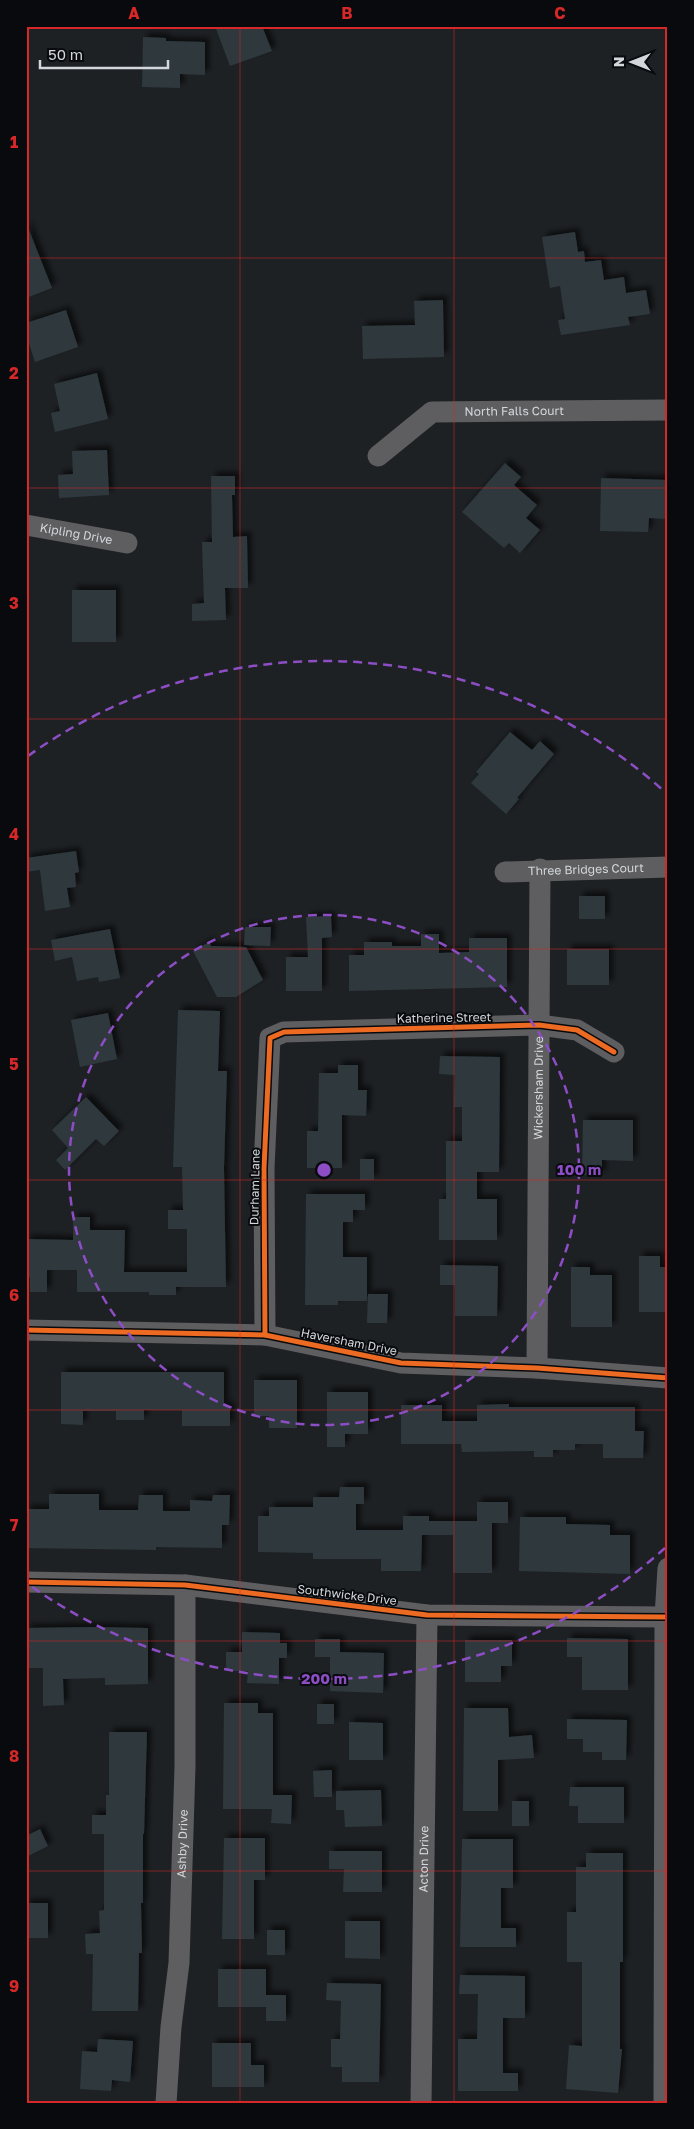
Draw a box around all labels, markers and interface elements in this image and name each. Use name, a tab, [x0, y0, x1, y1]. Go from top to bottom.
text: A	[128, 3, 140, 23]
text: B	[341, 3, 353, 23]
text: C	[554, 3, 566, 23]
scale bar	[40, 38, 168, 70]
north arrow	[606, 38, 656, 88]
text: 50 m	[48, 45, 83, 63]
text: N	[610, 57, 627, 67]
text: 1	[10, 132, 18, 152]
text: 2	[9, 363, 19, 383]
street label: North Falls Court	[464, 403, 564, 419]
street label: Kipling Drive	[39, 520, 114, 547]
text: 3	[9, 593, 19, 613]
text: 4	[9, 824, 19, 844]
street label: Three Bridges Court	[528, 860, 644, 878]
street label: Katherine Street	[397, 1009, 492, 1026]
street label: Wickersham Drive	[530, 1036, 546, 1140]
text: 5	[9, 1054, 19, 1074]
street label: Durham Lane	[246, 1149, 263, 1225]
text: 100 m	[557, 1160, 601, 1178]
centre of rings	[315, 1161, 333, 1179]
text: 6	[9, 1285, 19, 1305]
street label: Haversham Drive	[300, 1325, 398, 1358]
text: 7	[10, 1515, 19, 1535]
street label: Southwicke Drive	[297, 1581, 398, 1608]
text: 200 m	[301, 1669, 347, 1687]
text: 8	[9, 1746, 19, 1766]
street label: Ashby Drive	[174, 1809, 191, 1878]
street label: Acton Drive	[416, 1826, 431, 1892]
text: 9	[9, 1976, 19, 1996]

